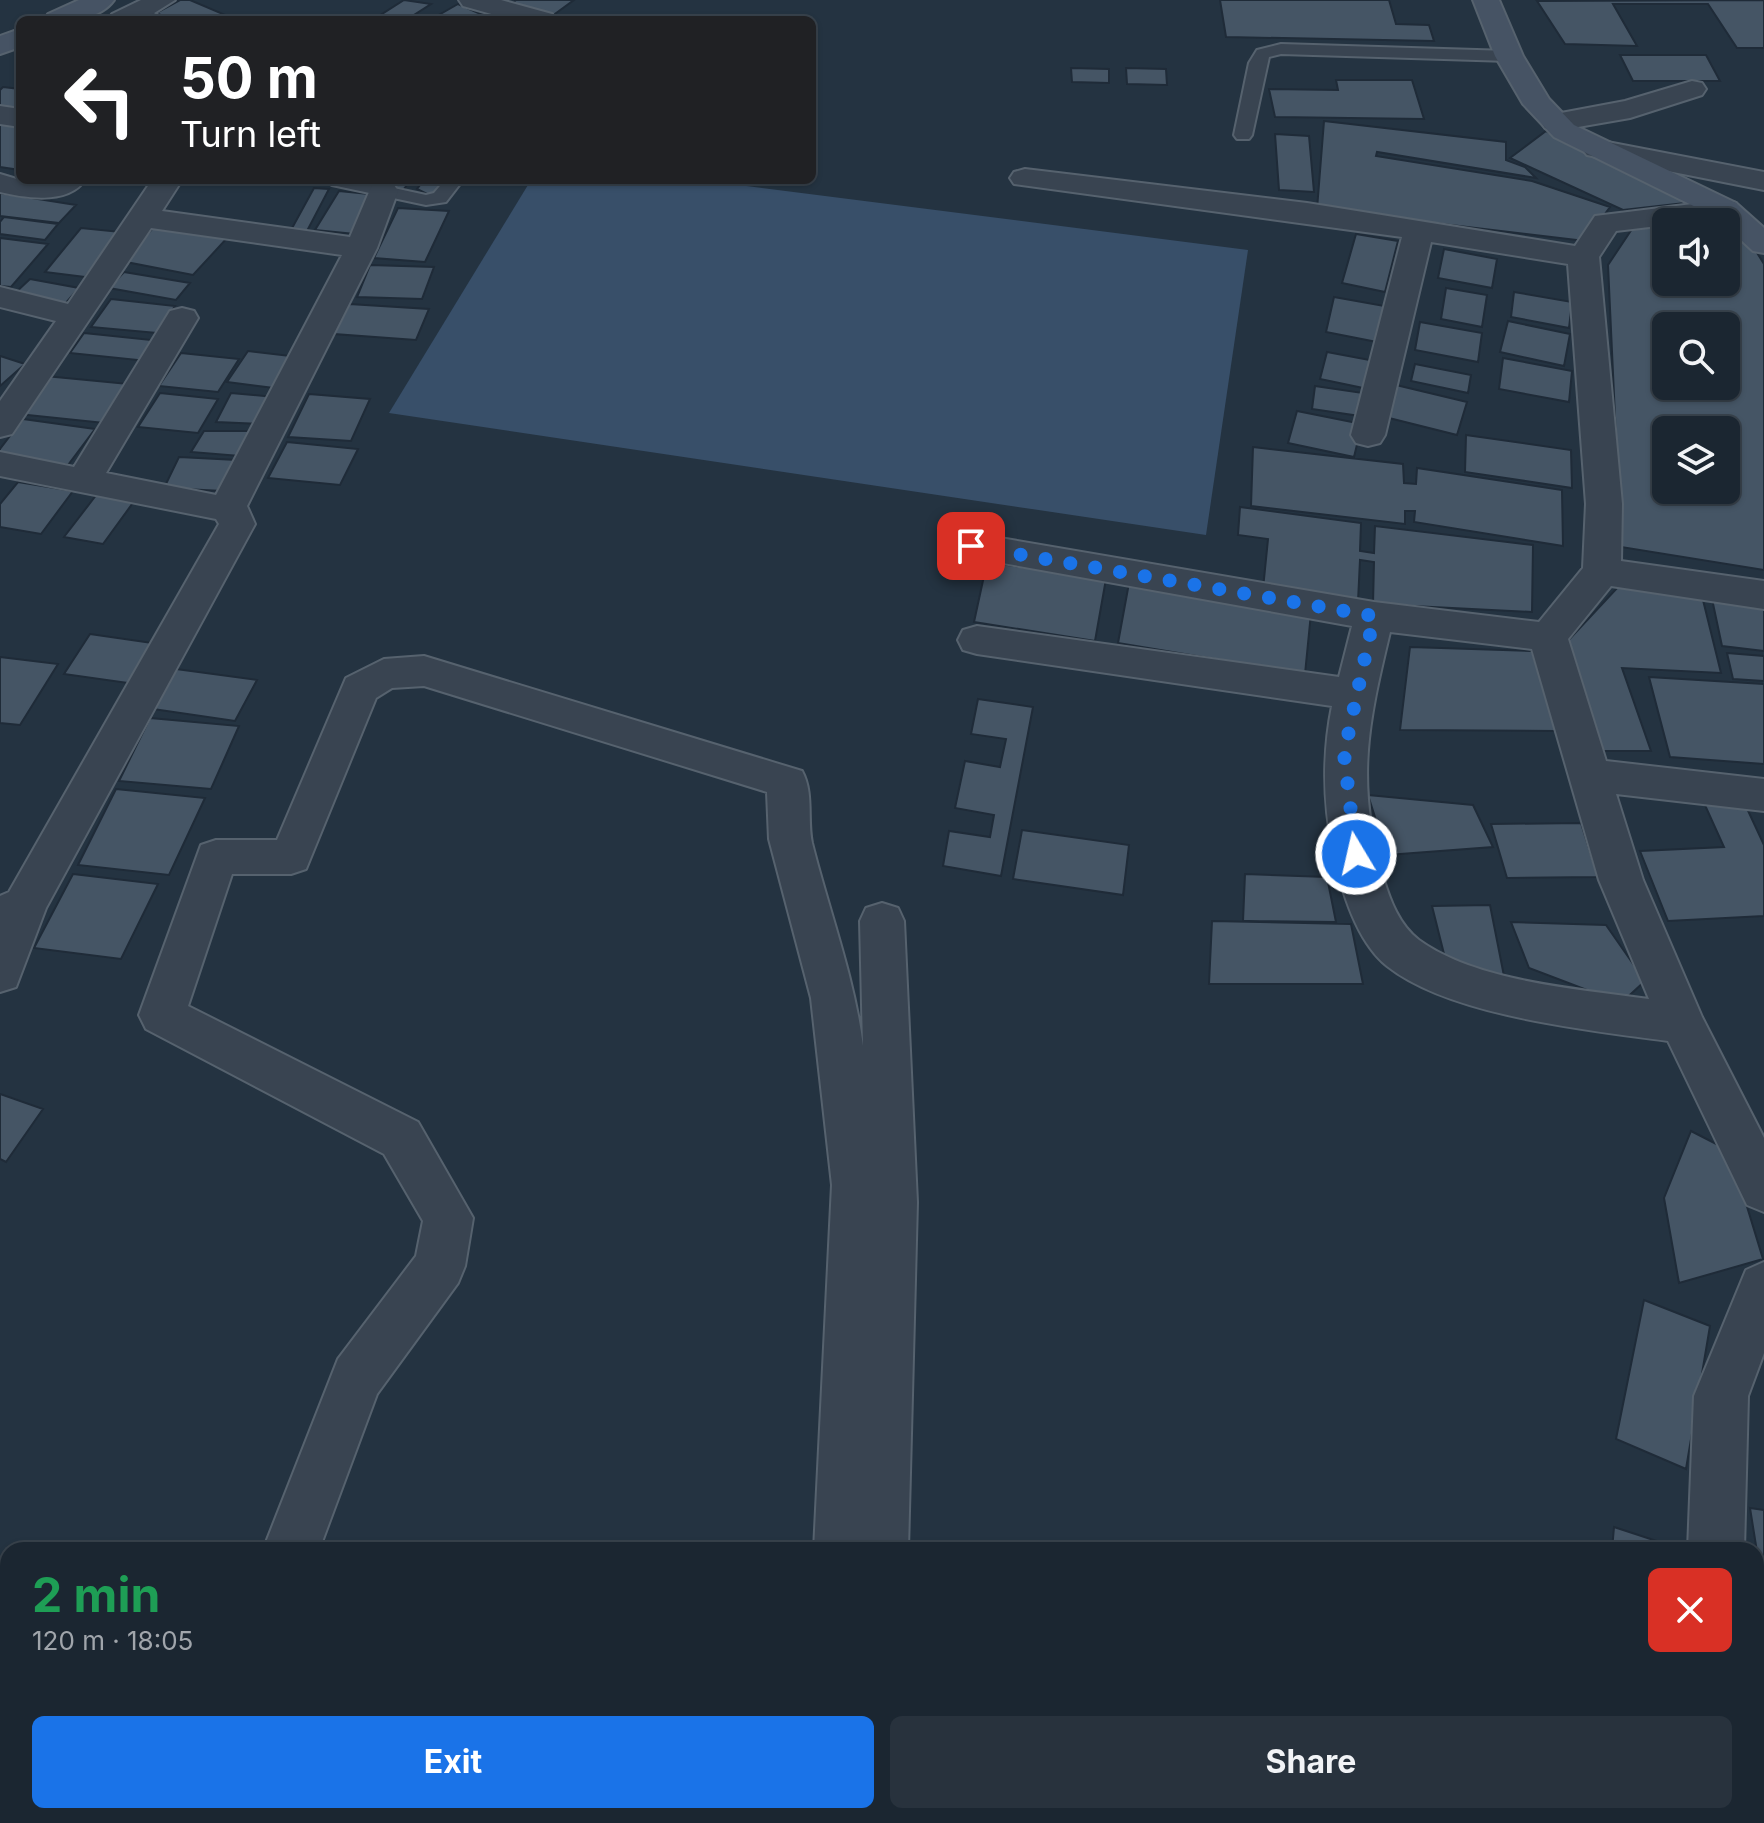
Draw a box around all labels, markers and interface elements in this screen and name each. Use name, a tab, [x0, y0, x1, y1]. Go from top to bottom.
text: 50 m	[180, 44, 318, 112]
icon: left	[48, 48, 152, 152]
text: Turn left	[180, 112, 321, 156]
map controls	[1652, 208, 1740, 504]
button: sound	[1652, 208, 1740, 296]
button: search	[1652, 312, 1740, 400]
button: layers	[1652, 416, 1740, 504]
pin	[937, 512, 1005, 580]
icon: arrive	[949, 524, 993, 568]
position arrow	[1314, 812, 1398, 896]
text: 2 min	[32, 1565, 160, 1624]
button: close	[1648, 1568, 1732, 1652]
text: 120 m · 18:05	[32, 1625, 193, 1656]
button: Exit	[32, 1716, 874, 1808]
button: Share	[890, 1716, 1732, 1808]

